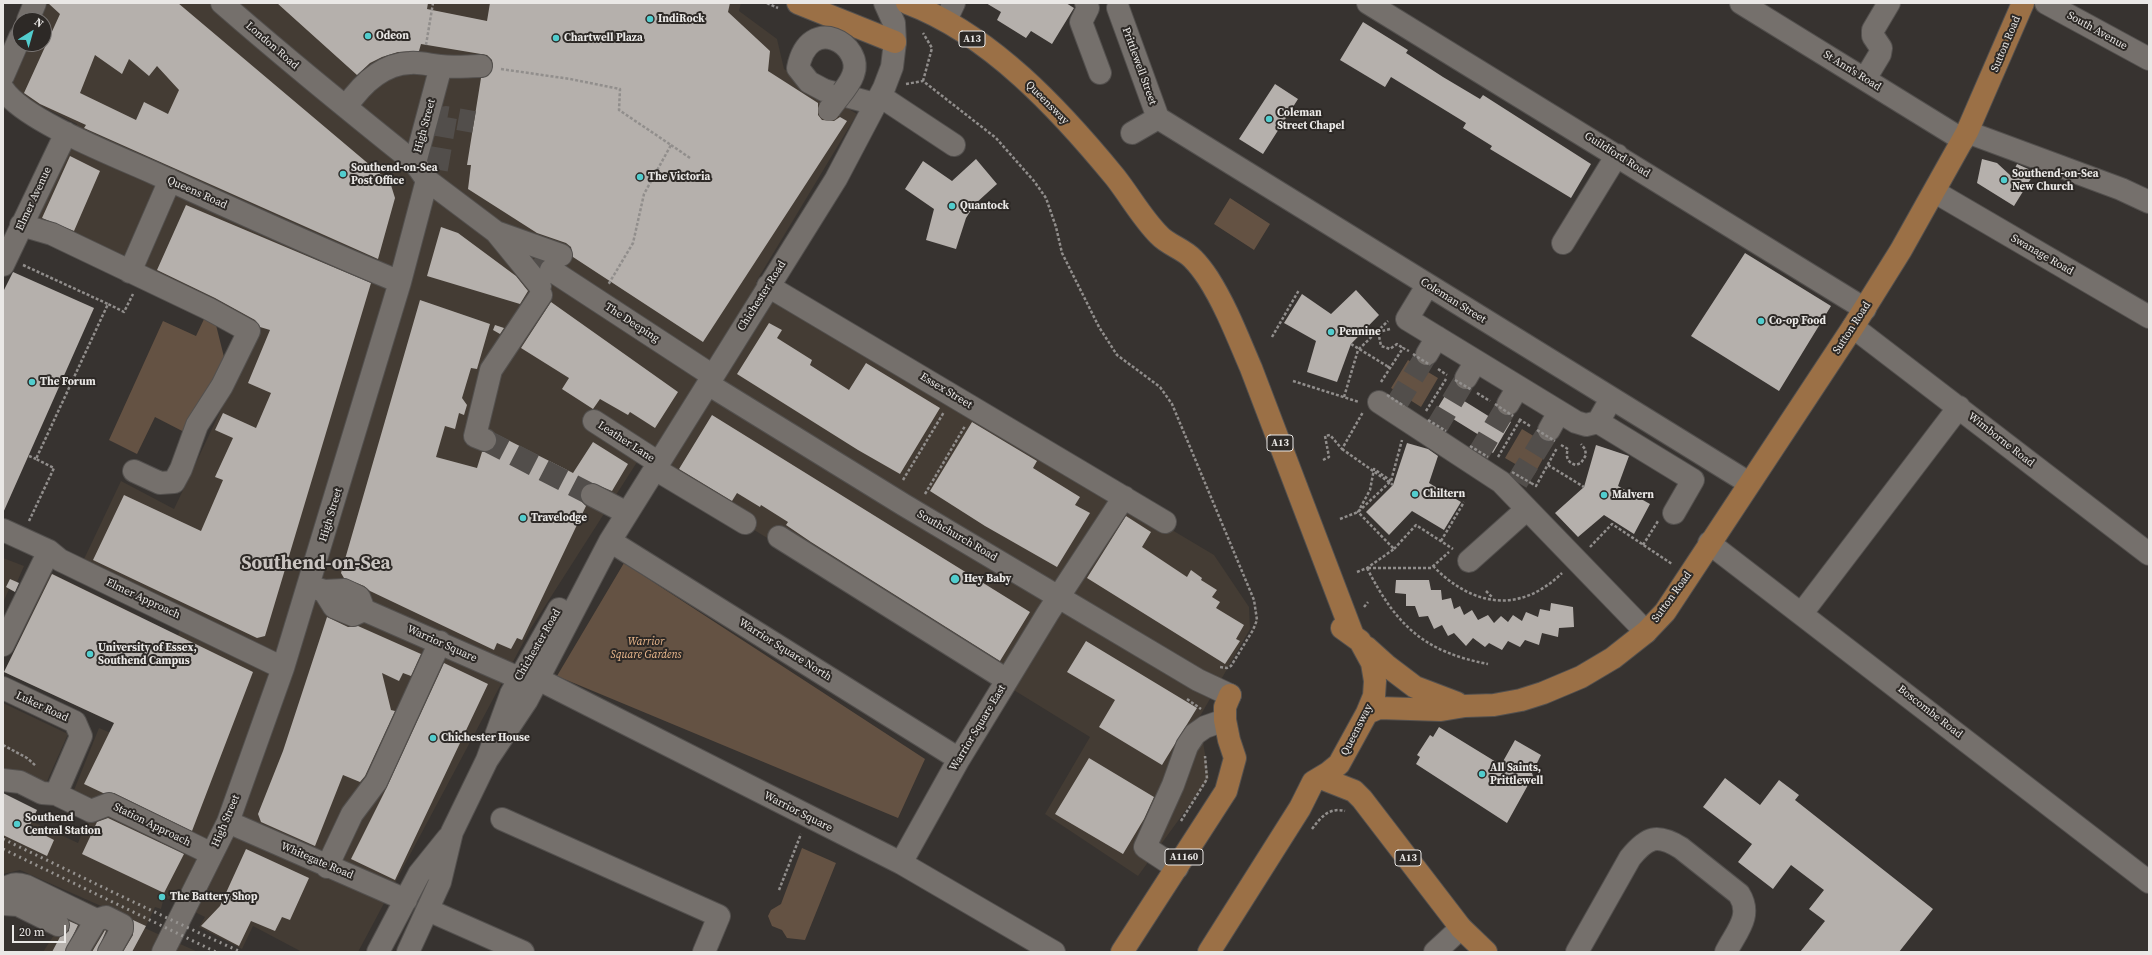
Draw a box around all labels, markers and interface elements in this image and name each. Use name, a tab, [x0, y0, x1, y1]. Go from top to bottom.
street label: South Avenue	[2065, 9, 2129, 53]
north arrow	[12, 12, 52, 52]
place label: IndiRock	[658, 12, 705, 26]
text: N	[31, 14, 47, 31]
marker: IndiRock	[645, 14, 655, 24]
street label: Sutton Road	[1988, 14, 2024, 74]
street label: London Road	[243, 19, 301, 73]
street label: Prittlewell Street	[1119, 25, 1159, 107]
place label: Odeon	[376, 29, 409, 43]
marker: Odeon	[363, 31, 373, 41]
place label: Chartwell Plaza	[564, 31, 643, 45]
road number: A13	[959, 31, 985, 47]
marker: Chartwell Plaza	[551, 33, 561, 43]
street label: St Ann's Road	[1821, 48, 1883, 94]
street label: Queensway	[1023, 79, 1071, 127]
street label: High Street	[411, 98, 439, 154]
place label: Coleman Street Chapel	[1277, 106, 1345, 132]
marker: Coleman Street Chapel	[1264, 114, 1274, 124]
street label: Guildford Road	[1582, 130, 1652, 180]
place label: Southend-on-Sea Post Office	[351, 161, 437, 187]
street label: Elmer Avenue	[13, 165, 55, 233]
place label: Southend-on-Sea New Church	[2012, 167, 2098, 193]
marker: Southend-on-Sea Post Office	[338, 169, 348, 179]
place label: The Victoria	[648, 170, 710, 184]
marker: The Victoria	[635, 172, 645, 182]
street label: Queens Road	[165, 174, 229, 212]
marker: Southend-on-Sea New Church	[1999, 175, 2009, 185]
place label: Quantock	[960, 199, 1009, 213]
marker: Quantock	[947, 201, 957, 211]
street label: Swanage Road	[2008, 232, 2076, 278]
street label: Chichester Road	[735, 258, 789, 334]
street label: Coleman Street	[1418, 276, 1488, 326]
street label: The Deeping	[602, 300, 662, 346]
street label: Sutton Road	[1830, 300, 1874, 356]
place label: Co-op Food	[1769, 314, 1826, 328]
marker: Co-op Food	[1756, 316, 1766, 326]
place label: Pennine	[1339, 325, 1381, 339]
marker: Pennine	[1326, 327, 1336, 337]
street label: Essex Street	[917, 370, 975, 412]
place label: The Forum	[40, 375, 96, 389]
marker: The Forum	[27, 377, 37, 387]
street label: Wimborne Road	[1965, 410, 2037, 470]
street label: Leather Lane	[595, 419, 657, 465]
road number: A13	[1267, 435, 1293, 451]
street label: High Street	[317, 487, 345, 543]
place label: Chiltern	[1423, 487, 1465, 501]
place label: Malvern	[1612, 488, 1654, 502]
marker: Chiltern	[1410, 489, 1420, 499]
marker: Malvern	[1599, 490, 1609, 500]
street label: Southchurch Road	[915, 508, 999, 564]
place label: Travelodge	[531, 511, 587, 525]
marker: Travelodge	[518, 513, 528, 523]
district label: Southend-on-Sea	[241, 553, 391, 575]
street label: Sutton Road	[1649, 569, 1695, 625]
place label: Hey Baby	[964, 572, 1011, 586]
marker: Hey Baby	[949, 573, 961, 585]
street label: Elmer Approach	[104, 576, 182, 622]
street label: Chichester Road	[512, 607, 564, 683]
street label: Warrior Square North	[736, 616, 834, 684]
street label: Warrior Square	[405, 623, 479, 665]
park label: Warrior Square Gardens	[610, 635, 682, 661]
place label: University of Essex, Southend Campus	[98, 641, 197, 667]
marker: University of Essex, Southend Campus	[85, 649, 95, 659]
street label: Warrior Square East	[947, 683, 1009, 773]
street label: Boscombe Road	[1895, 683, 1965, 741]
street label: Luker Road	[14, 689, 70, 725]
street label: Queensway	[1338, 702, 1376, 758]
place label: Chichester House	[441, 731, 530, 745]
marker: Chichester House	[428, 733, 438, 743]
place label: All Saints, Prittlewell	[1490, 761, 1543, 787]
marker: All Saints, Prittlewell	[1477, 769, 1487, 779]
street label: Warrior Square	[762, 789, 834, 835]
street label: High Street	[209, 793, 243, 849]
street label: Station Approach	[111, 801, 193, 849]
place label: Southend Central Station	[25, 811, 101, 837]
marker: Southend Central Station	[12, 819, 22, 829]
street label: Whitegate Road	[279, 840, 355, 882]
road number: A1160	[1165, 849, 1203, 865]
road number: A13	[1395, 850, 1421, 866]
place label: The Battery Shop	[170, 890, 257, 904]
marker: The Battery Shop	[157, 892, 167, 902]
scale bar	[14, 917, 68, 943]
text: 20 m	[19, 924, 45, 940]

